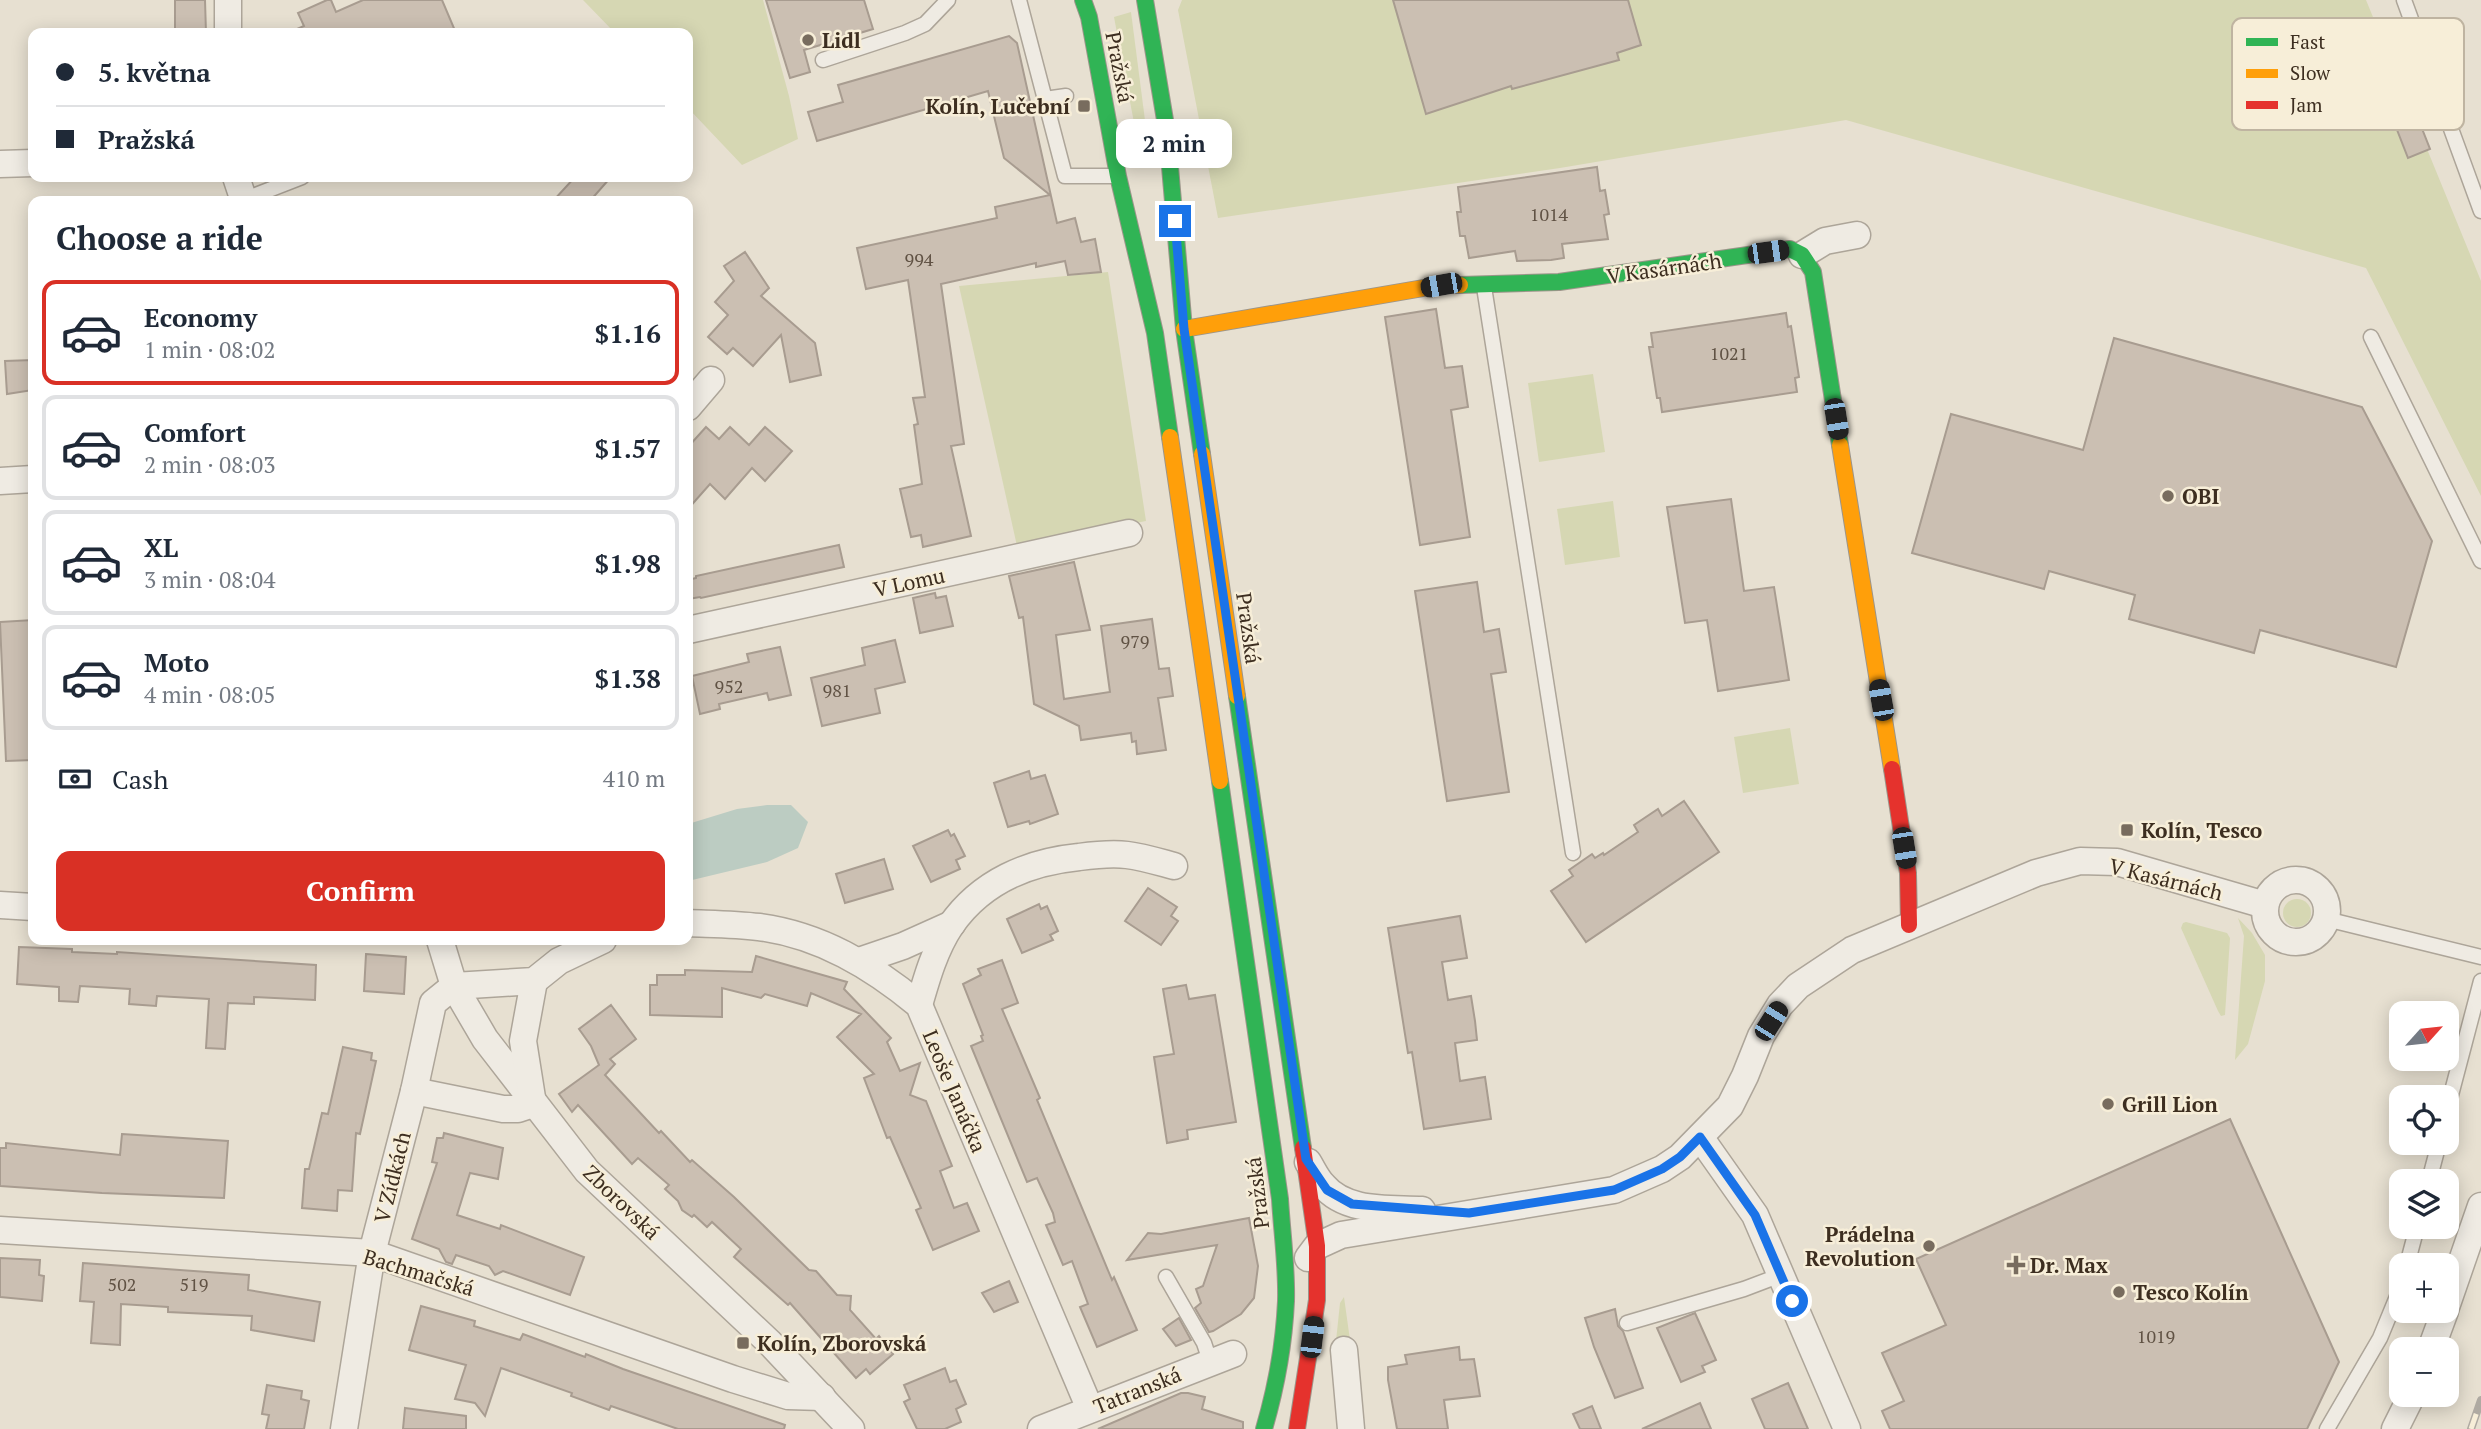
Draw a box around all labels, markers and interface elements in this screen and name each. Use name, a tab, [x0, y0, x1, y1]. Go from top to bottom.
legend	[2232, 18, 2464, 130]
place label: Lidl	[822, 26, 861, 54]
street label: Pražská	[1099, 29, 1141, 105]
text: Fast	[2290, 29, 2325, 54]
marker: Lidl	[800, 32, 816, 48]
text: 5. května	[98, 55, 211, 89]
text: Slow	[2290, 60, 2331, 85]
place label: Kolín, Lučební	[925, 92, 1070, 120]
text: Jam	[2290, 92, 2323, 117]
marker: Kolín, Lučební	[1076, 98, 1092, 114]
callout: 2 min	[1117, 120, 1233, 168]
text: Pražská	[98, 122, 195, 156]
text: 2 min	[1143, 128, 1205, 159]
house number: 1014	[1530, 202, 1569, 226]
route end	[1159, 205, 1191, 237]
text: Choose a ride	[56, 217, 263, 259]
car	[1746, 239, 1791, 265]
street label: V Kasárnách	[1605, 246, 1723, 290]
house number: 994	[905, 247, 934, 271]
car	[1419, 271, 1464, 299]
text: Economy	[144, 300, 257, 334]
icon: car	[60, 301, 123, 364]
text: $1.16	[595, 316, 661, 350]
text: 1 min · 08:02	[144, 334, 276, 365]
house number: 1021	[1710, 341, 1748, 365]
car	[1823, 397, 1850, 441]
text: Comfort	[144, 415, 246, 449]
icon: car	[60, 416, 123, 479]
text: $1.57	[595, 431, 661, 465]
text: 2 min · 08:03	[144, 449, 276, 480]
place label: OBI	[2182, 482, 2219, 510]
marker: OBI	[2160, 488, 2176, 504]
text: XL	[144, 530, 178, 564]
icon: car	[60, 531, 123, 594]
text: $1.98	[595, 546, 661, 580]
street label: V Lomu	[871, 561, 947, 603]
text: 3 min · 08:04	[144, 564, 276, 595]
street label: Pražská	[1230, 590, 1268, 666]
house number: 979	[1121, 629, 1149, 653]
text: Moto	[144, 645, 209, 679]
icon: car	[60, 646, 123, 709]
text: $1.38	[595, 661, 661, 695]
house number: 952	[715, 674, 743, 698]
car	[1868, 677, 1895, 723]
house number: 981	[823, 678, 851, 702]
text: 4 min · 08:05	[144, 679, 276, 710]
icon: cash	[56, 760, 94, 798]
text: Cash	[112, 762, 168, 796]
text: 410 m	[603, 763, 665, 794]
place label: Kolín, Tesco	[2141, 816, 2262, 844]
marker: Kolín, Tesco	[2119, 822, 2135, 838]
car	[1891, 826, 1918, 870]
button: Confirm	[56, 851, 665, 931]
street label: V Kasárnách	[2106, 851, 2226, 907]
car	[1751, 998, 1792, 1044]
north arrow	[2389, 1001, 2459, 1071]
map controls	[2389, 1001, 2459, 1407]
street label: Leoše Janáčka	[917, 1025, 994, 1157]
button: locate	[2389, 1085, 2459, 1155]
place label: Grill Lion	[2122, 1090, 2218, 1118]
marker: Grill Lion	[2100, 1096, 2116, 1112]
street label: V Zídkách	[367, 1128, 417, 1226]
street label: Pražská	[1239, 1155, 1275, 1230]
street label: Zborovská	[578, 1158, 667, 1246]
button: layers	[2389, 1169, 2459, 1239]
place label: Prádelna Revolution	[1805, 1220, 1915, 1272]
marker: Prádelna Revolution	[1921, 1238, 1937, 1254]
street label: Bachmačská	[360, 1242, 478, 1302]
place label: Dr. Max	[2030, 1251, 2108, 1279]
button: +	[2389, 1253, 2459, 1323]
marker: Dr. Max	[2008, 1257, 2024, 1273]
house number: 502	[108, 1272, 136, 1296]
house number: 519	[180, 1272, 208, 1296]
place label: Tesco Kolín	[2133, 1278, 2249, 1306]
marker: Tesco Kolín	[2111, 1284, 2127, 1300]
route start	[1776, 1285, 1808, 1317]
car	[1300, 1315, 1325, 1359]
house number: 1019	[2137, 1324, 2175, 1348]
place label: Kolín, Zborovská	[757, 1329, 927, 1357]
marker: Kolín, Zborovská	[735, 1335, 751, 1351]
button: −	[2389, 1337, 2459, 1407]
street label: Tatranská	[1089, 1360, 1185, 1420]

